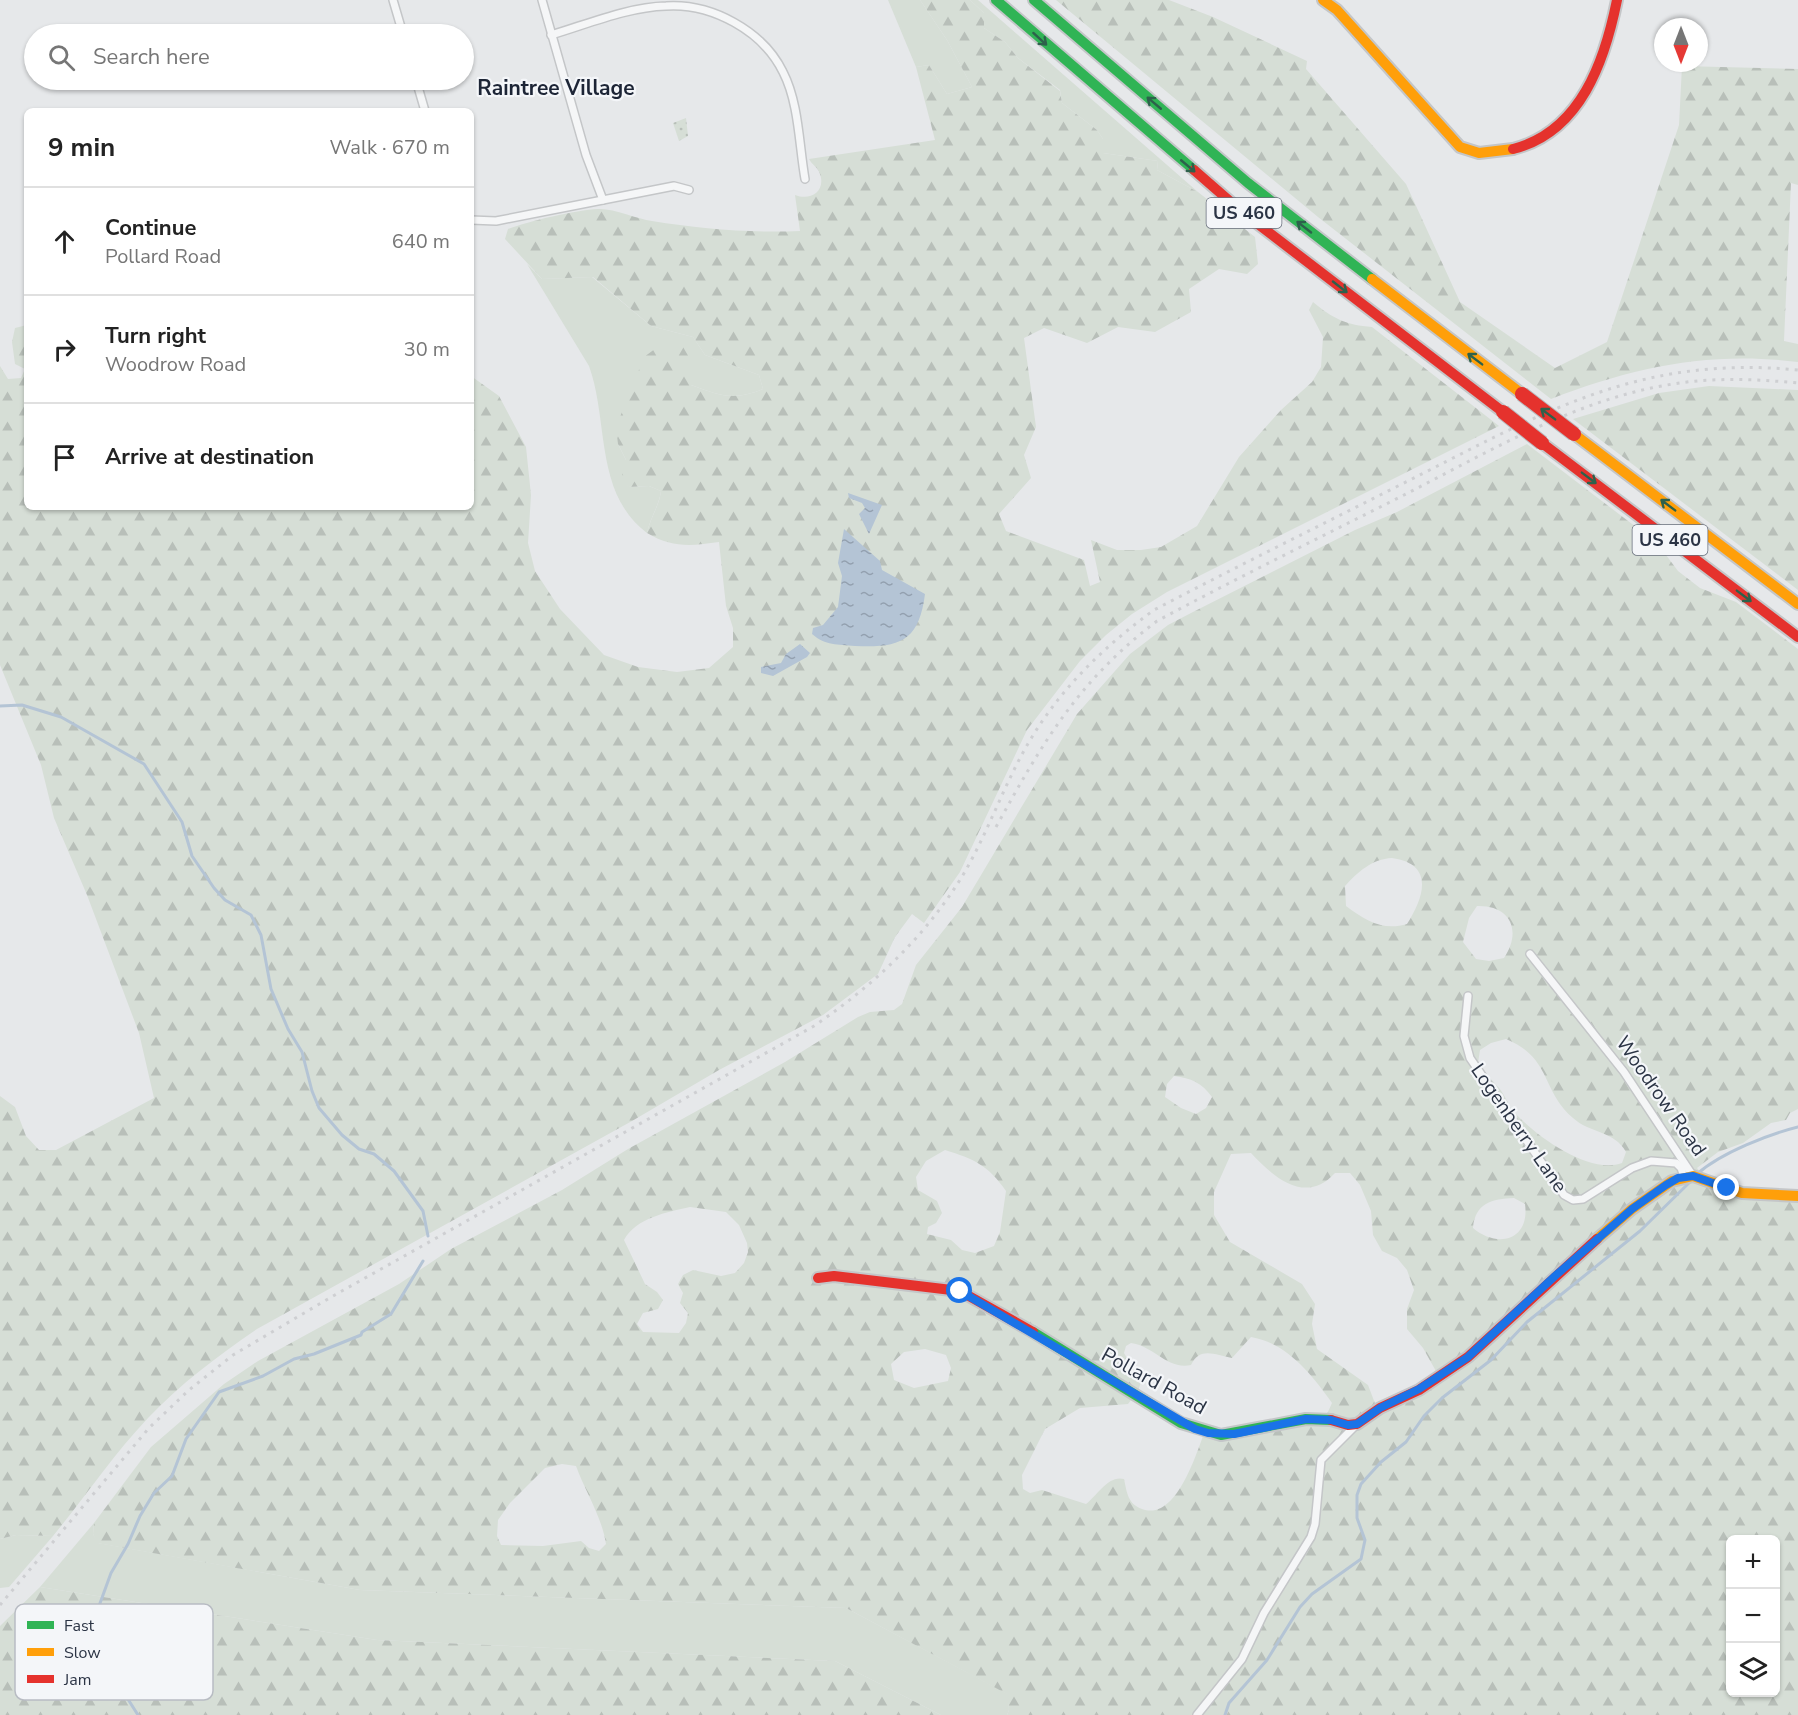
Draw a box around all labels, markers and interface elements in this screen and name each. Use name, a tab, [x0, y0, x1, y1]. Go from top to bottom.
north arrow	[1654, 18, 1708, 72]
search box	[24, 24, 474, 90]
one-way arrow	[1032, 32, 1047, 46]
icon: search	[45, 41, 78, 74]
text: Search here	[93, 42, 210, 72]
district label: Raintree Village	[477, 74, 635, 102]
one-way arrow	[1147, 96, 1162, 110]
text: 9 min	[48, 130, 115, 165]
text: Walk · 670 m	[330, 134, 450, 161]
one-way arrow	[1180, 159, 1196, 172]
road number: US 460	[1206, 198, 1282, 228]
text: Continue	[105, 213, 196, 243]
one-way arrow	[1296, 221, 1312, 234]
icon: ahead	[48, 225, 81, 258]
text: 640 m	[392, 228, 450, 255]
text: Pollard Road	[105, 243, 221, 270]
one-way arrow	[1332, 281, 1348, 294]
text: Turn right	[105, 321, 206, 351]
icon: right	[48, 333, 81, 366]
text: 30 m	[404, 336, 450, 363]
text: Woodrow Road	[105, 351, 246, 378]
one-way arrow	[1468, 352, 1484, 365]
one-way arrow	[1540, 408, 1556, 420]
icon: arrive	[48, 441, 81, 474]
text: Arrive at destination	[105, 442, 314, 472]
one-way arrow	[1581, 471, 1597, 484]
one-way arrow	[1660, 499, 1676, 512]
road number: US 460	[1632, 525, 1708, 555]
one-way arrow	[1736, 590, 1752, 603]
street label: Woodrow Road	[1609, 1030, 1713, 1162]
street label: Logenberry Lane	[1464, 1058, 1574, 1198]
route end	[1713, 1174, 1739, 1200]
route start	[946, 1277, 972, 1303]
street label: Pollard Road	[1097, 1341, 1211, 1421]
map controls	[1726, 1535, 1780, 1697]
button: +	[1726, 1535, 1780, 1589]
button: −	[1726, 1589, 1780, 1643]
legend	[15, 1604, 213, 1700]
text: Fast	[64, 1615, 95, 1637]
text: Slow	[64, 1642, 101, 1664]
button: layers	[1726, 1643, 1780, 1697]
text: Jam	[63, 1669, 91, 1691]

